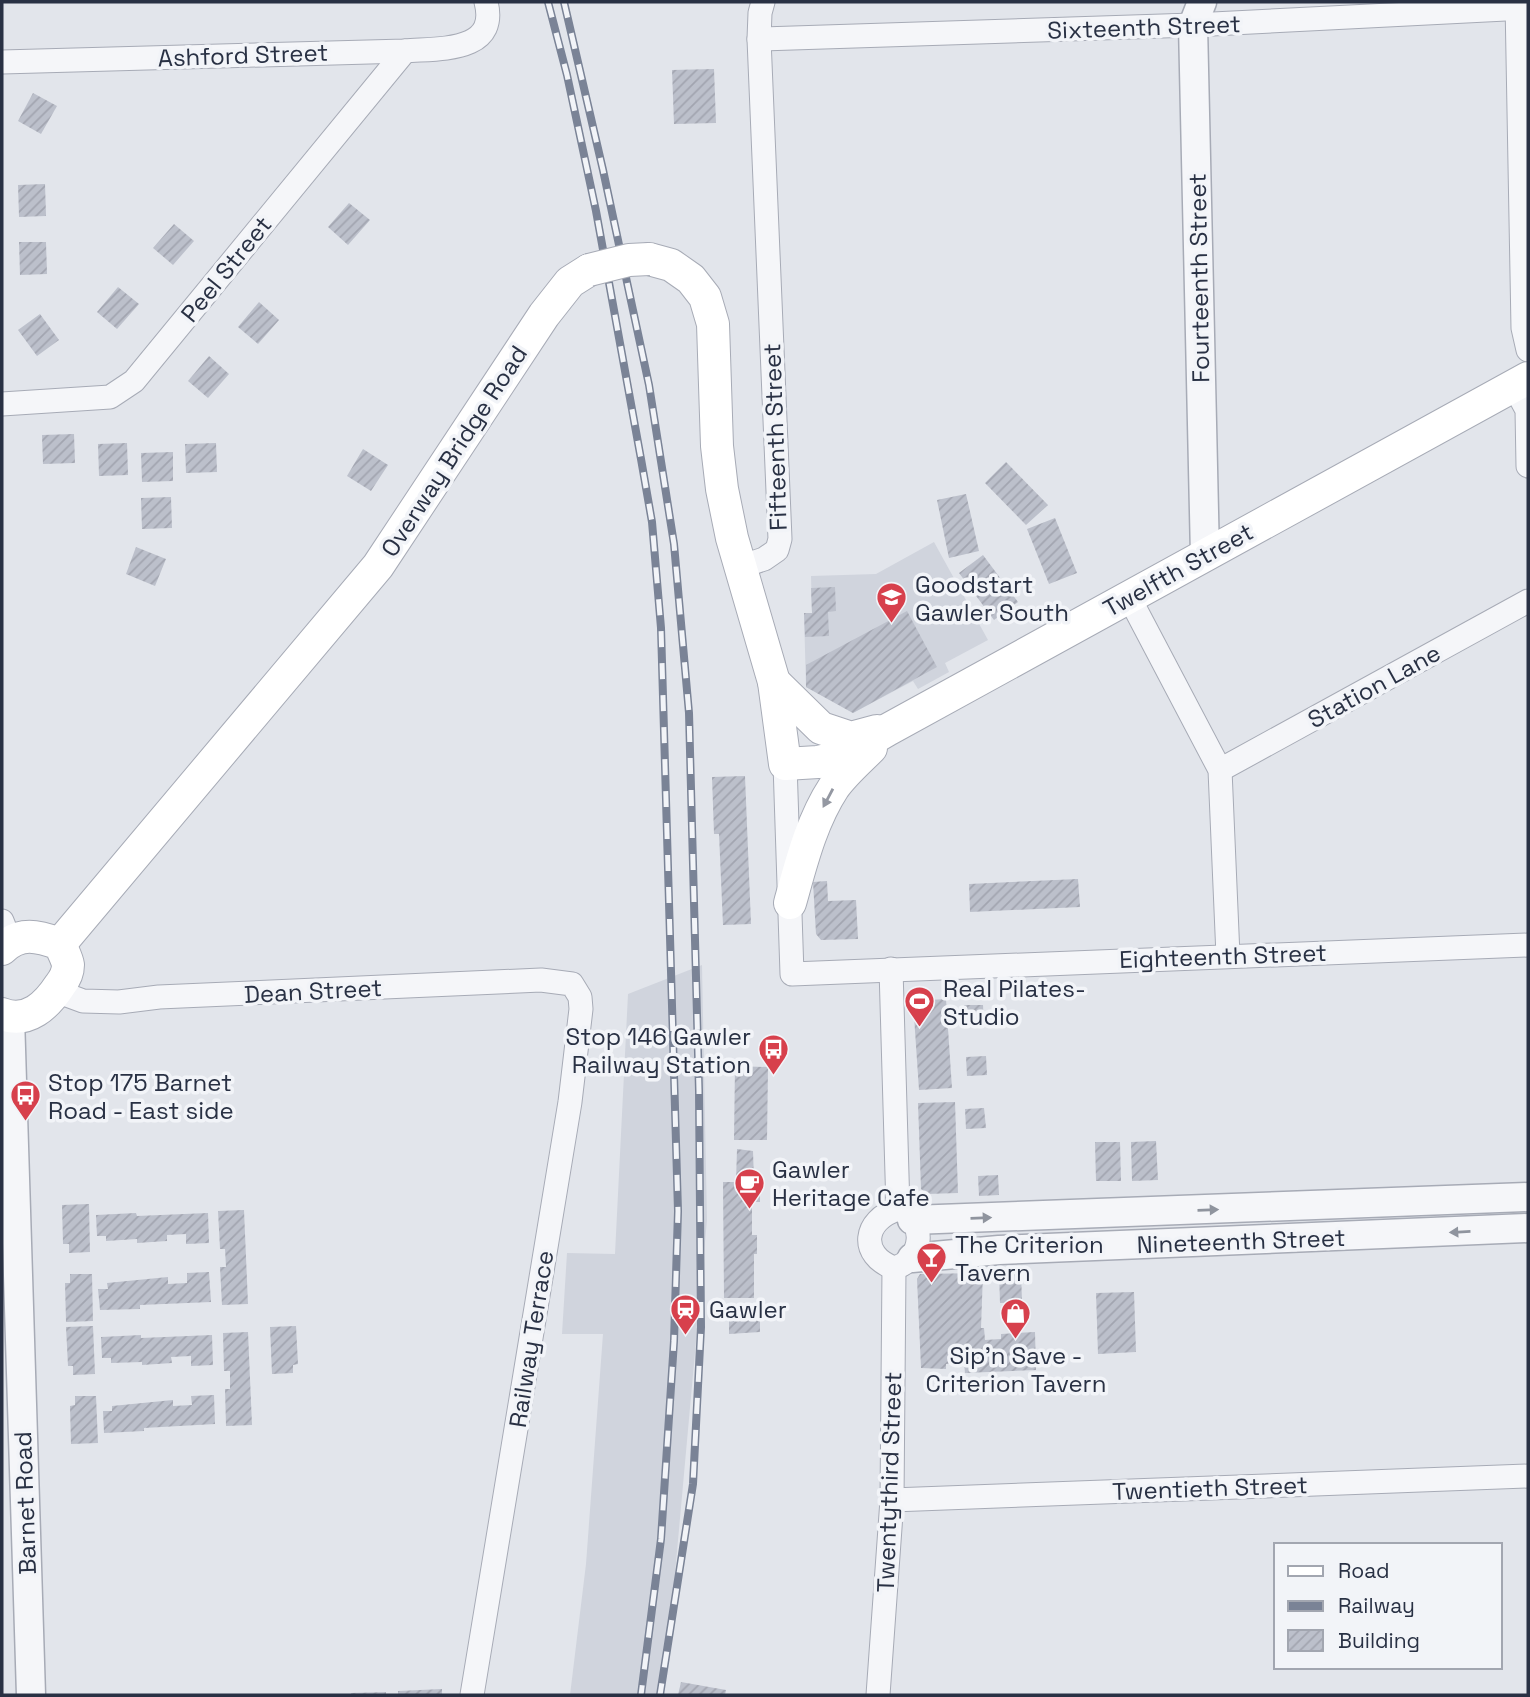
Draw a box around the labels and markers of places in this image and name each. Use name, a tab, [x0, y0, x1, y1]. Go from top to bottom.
place label: Goodstart Gawler South	[915, 569, 1069, 628]
school or university icon: Goodstart Gawler South	[875, 581, 909, 625]
place label: Real Pilates- Studio	[943, 973, 1086, 1032]
sports icon: Real Pilates- Studio	[903, 985, 937, 1029]
place label: Stop 146 Gawler Railway Station	[566, 1021, 751, 1080]
bus stop icon: Stop 146 Gawler Railway Station	[757, 1033, 791, 1077]
place label: Stop 175 Barnet Road - East side	[48, 1067, 234, 1126]
bus stop icon: Stop 175 Barnet Road - East side	[8, 1079, 42, 1123]
place label: Gawler Heritage Cafe	[772, 1154, 930, 1213]
cafe icon: Gawler Heritage Cafe	[732, 1166, 766, 1210]
place label: The Criterion Tavern	[955, 1229, 1104, 1288]
bar icon: The Criterion Tavern	[915, 1241, 949, 1285]
station icon: Gawler	[669, 1292, 703, 1336]
place label: Gawler	[709, 1294, 787, 1325]
shop icon: Sip'n Save - Criterion Tavern	[999, 1296, 1033, 1340]
place label: Sip'n Save - Criterion Tavern	[926, 1340, 1106, 1399]

